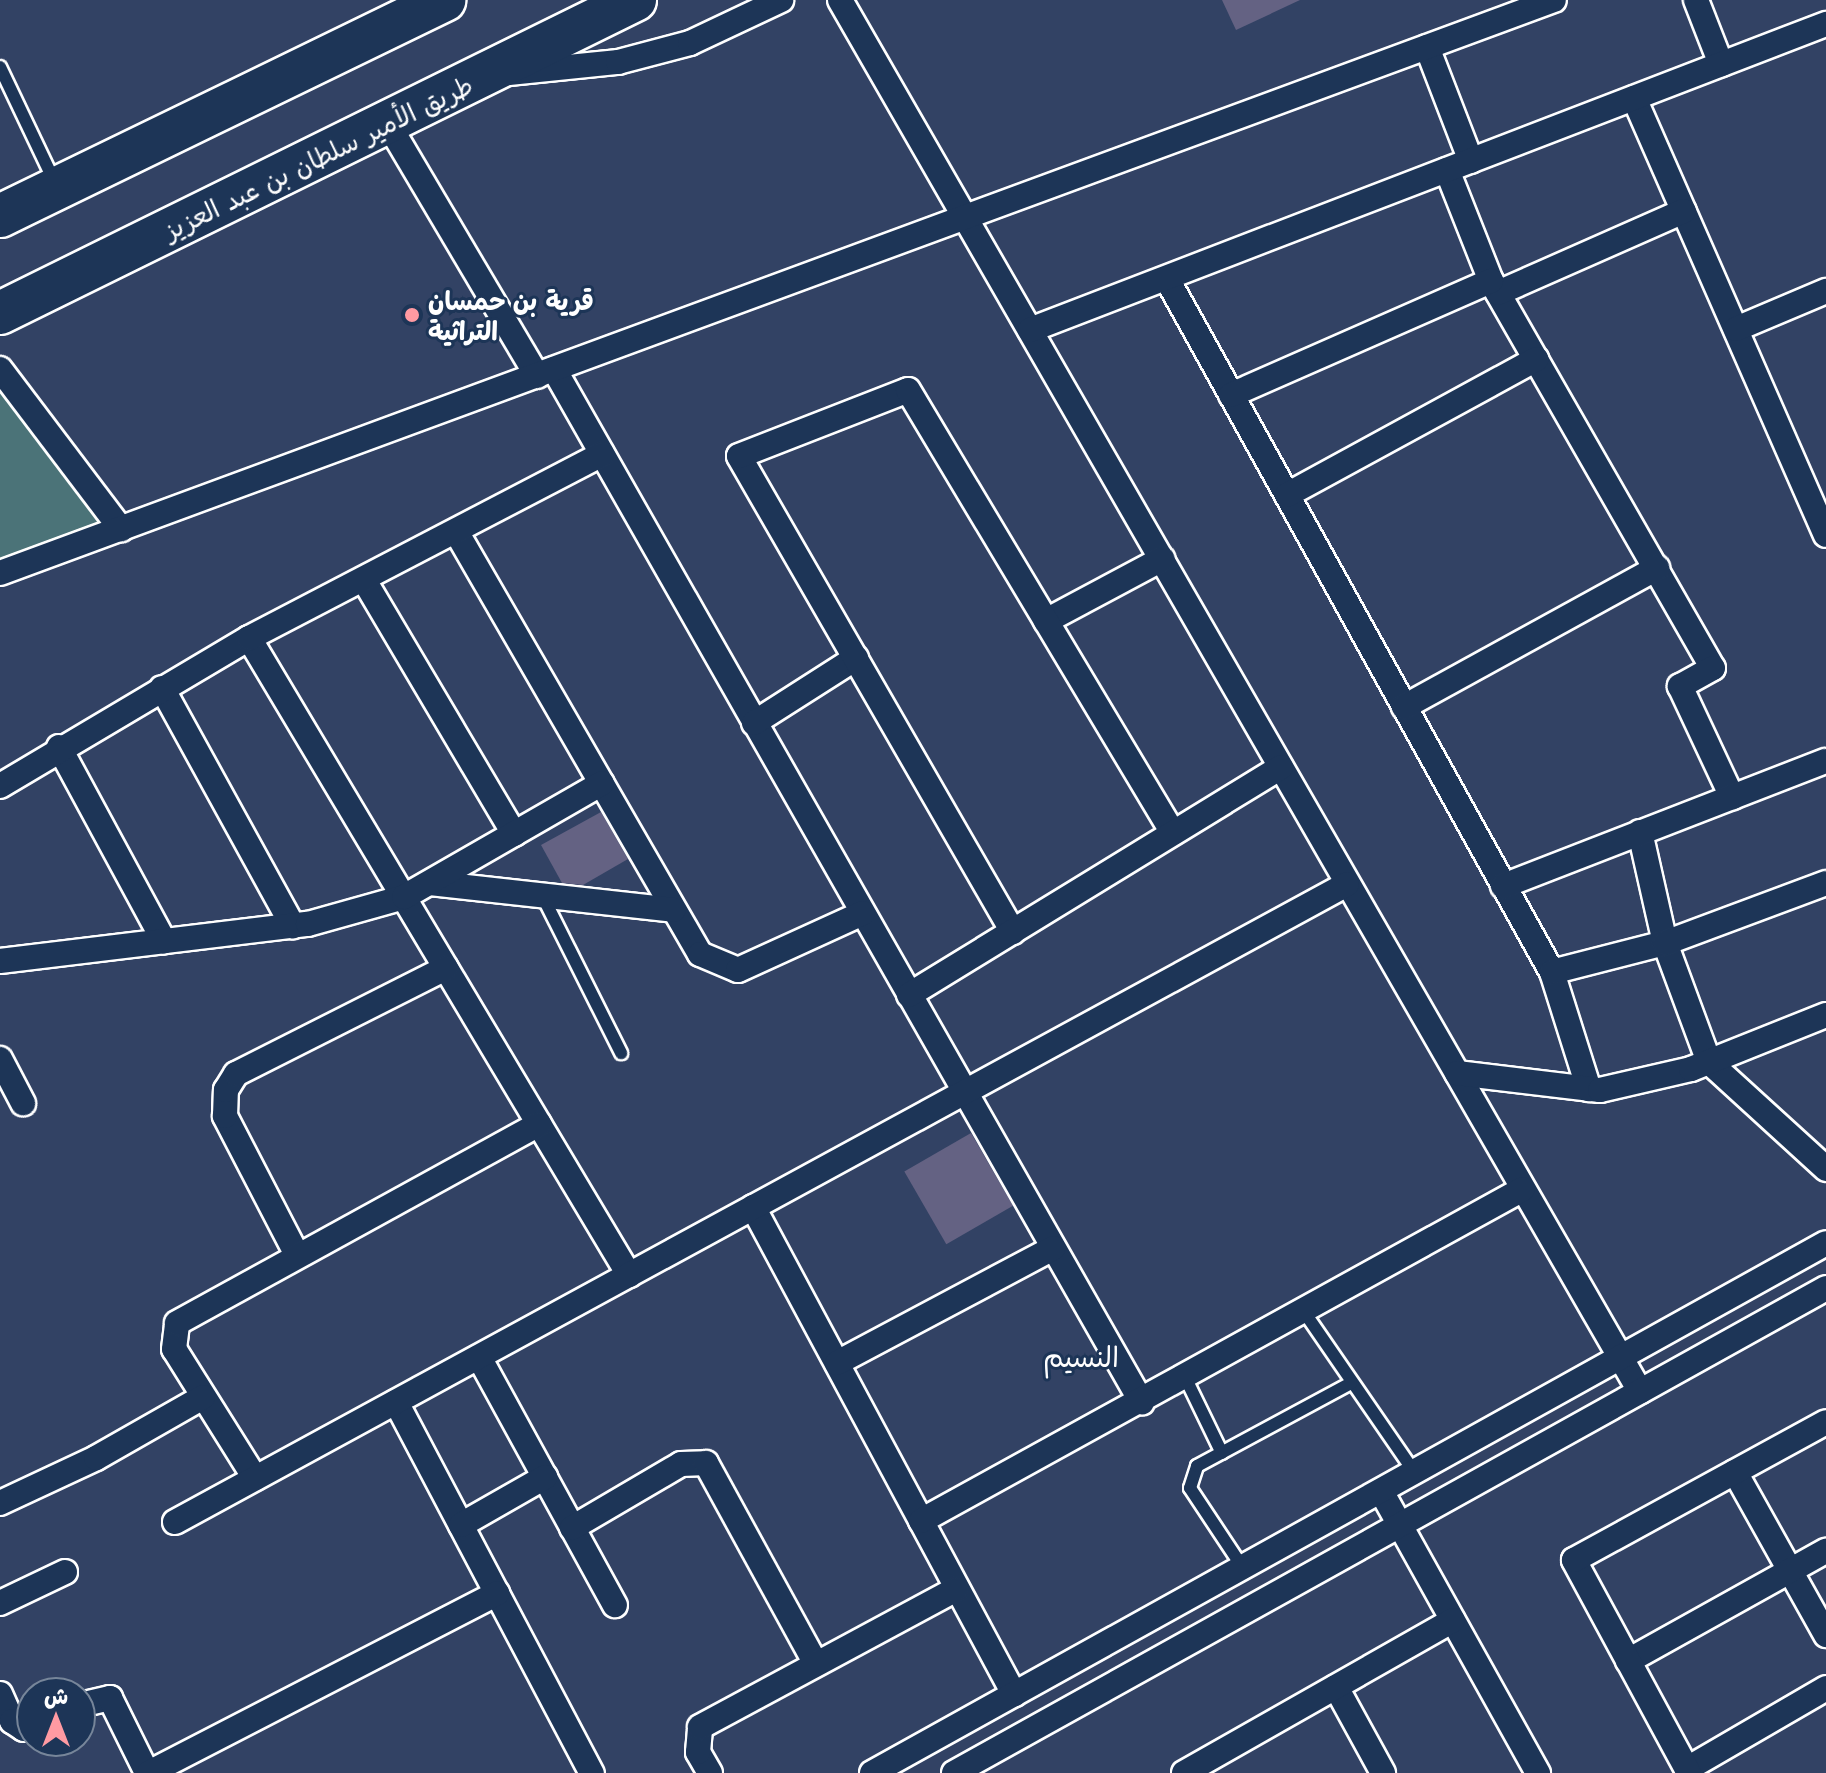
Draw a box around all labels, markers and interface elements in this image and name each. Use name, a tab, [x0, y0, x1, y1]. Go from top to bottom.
street label: طريق الأمير سلطان بن عبد العزيز	[158, 68, 478, 246]
place label: قرية بن حمسان التراثية	[428, 284, 594, 346]
marker: قرية بن حمسان التراثية	[403, 306, 421, 324]
district label: النسيم	[1043, 1339, 1119, 1373]
north arrow	[16, 1677, 96, 1757]
text: ش	[44, 1678, 68, 1711]

